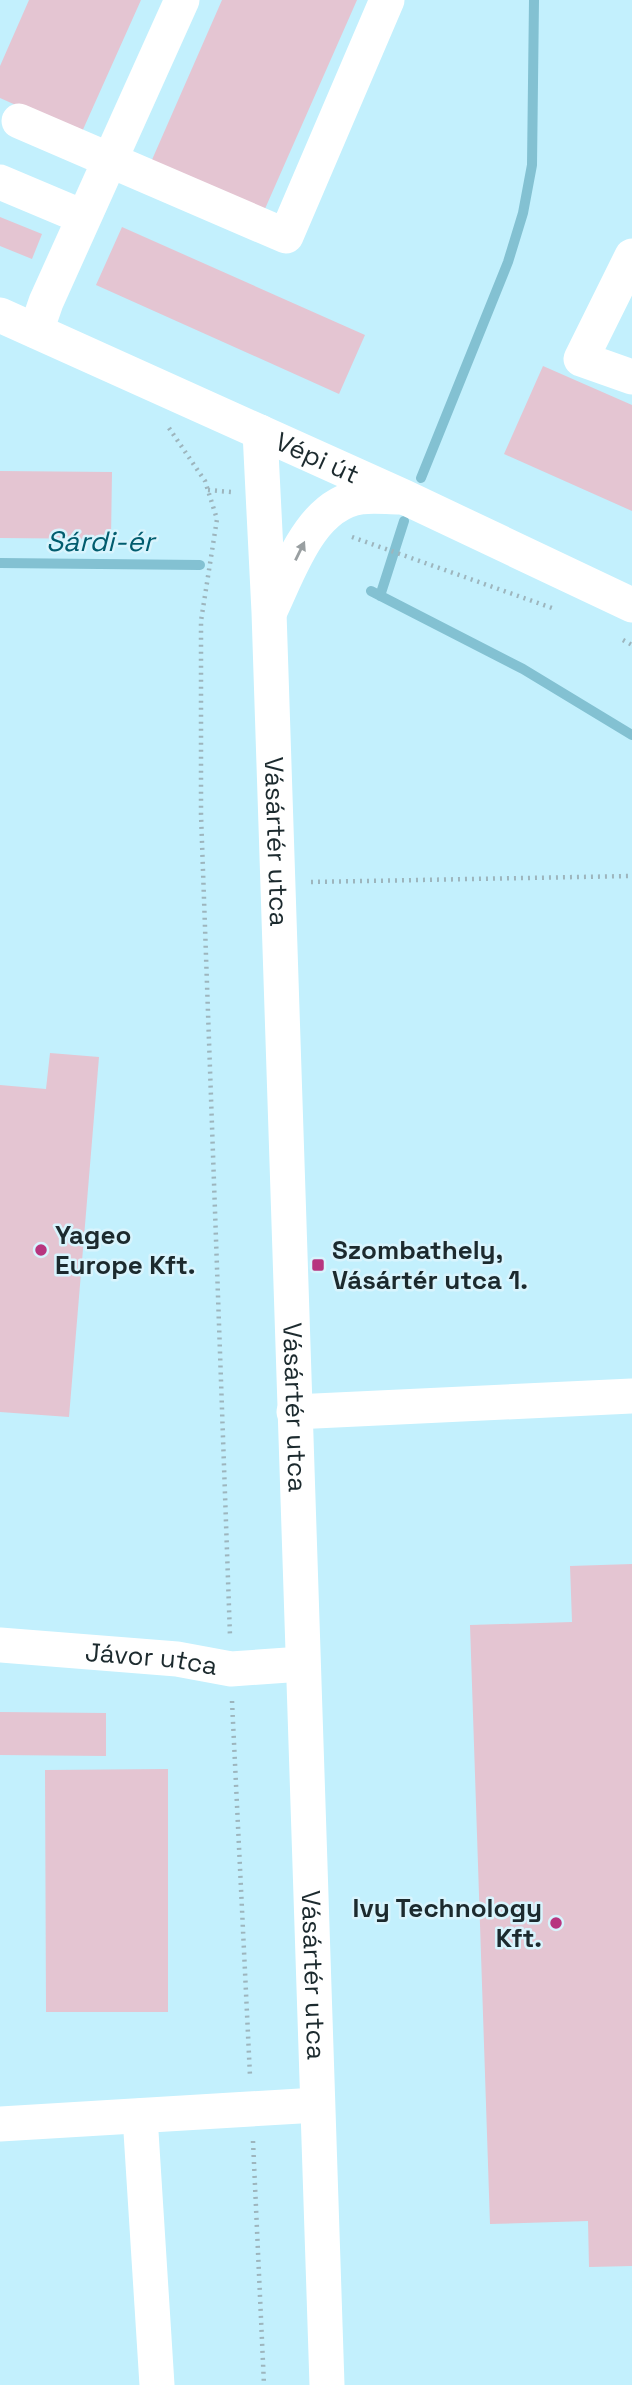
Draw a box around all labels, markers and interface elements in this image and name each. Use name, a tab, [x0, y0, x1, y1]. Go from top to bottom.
street label: Vépi út	[270, 424, 365, 492]
water label: Sárdi-ér	[46, 523, 157, 559]
one-way arrow	[294, 541, 305, 561]
street label: Vásártér utca	[257, 756, 296, 927]
place label: Yageo Europe Kft.	[55, 1218, 196, 1282]
place label: Szombathely, Vásártér utca 1.	[332, 1233, 528, 1297]
marker: Yageo Europe Kft.	[33, 1242, 49, 1258]
marker: Szombathely, Vásártér utca 1.	[310, 1257, 326, 1273]
street label: Vásártér utca	[275, 1322, 315, 1493]
street label: Jávor utca	[84, 1635, 220, 1683]
street label: Vásártér utca	[294, 1890, 333, 2060]
place label: Ivy Technology Kft.	[353, 1891, 542, 1955]
marker: Ivy Technology Kft.	[548, 1915, 564, 1931]

